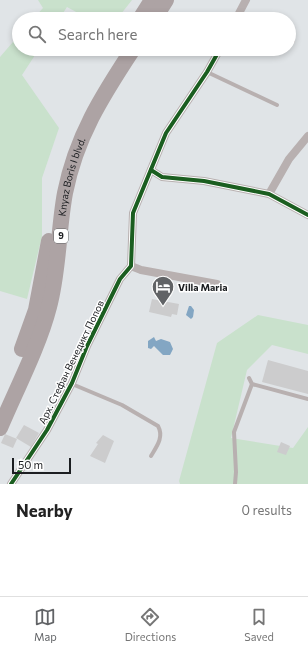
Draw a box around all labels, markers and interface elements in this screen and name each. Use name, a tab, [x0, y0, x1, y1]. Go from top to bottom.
search box	[12, 12, 296, 56]
icon: search	[26, 23, 48, 45]
text: Search here	[58, 25, 137, 43]
street label: Knyaz Boris I blvd.	[56, 135, 88, 217]
road number: 9	[54, 229, 68, 243]
hotel icon: Villa Maria	[150, 274, 176, 307]
place label: Villa Maria	[178, 281, 228, 293]
street label: Арх. Стефан Венедикт Попов	[36, 298, 106, 426]
scale bar	[12, 456, 71, 475]
text: 50 m	[18, 458, 43, 471]
text: Nearby	[16, 500, 73, 521]
text: 0 results	[241, 502, 292, 518]
tab: Map	[34, 606, 57, 643]
tab: Directions	[125, 606, 176, 643]
tab: Saved	[244, 606, 274, 643]

